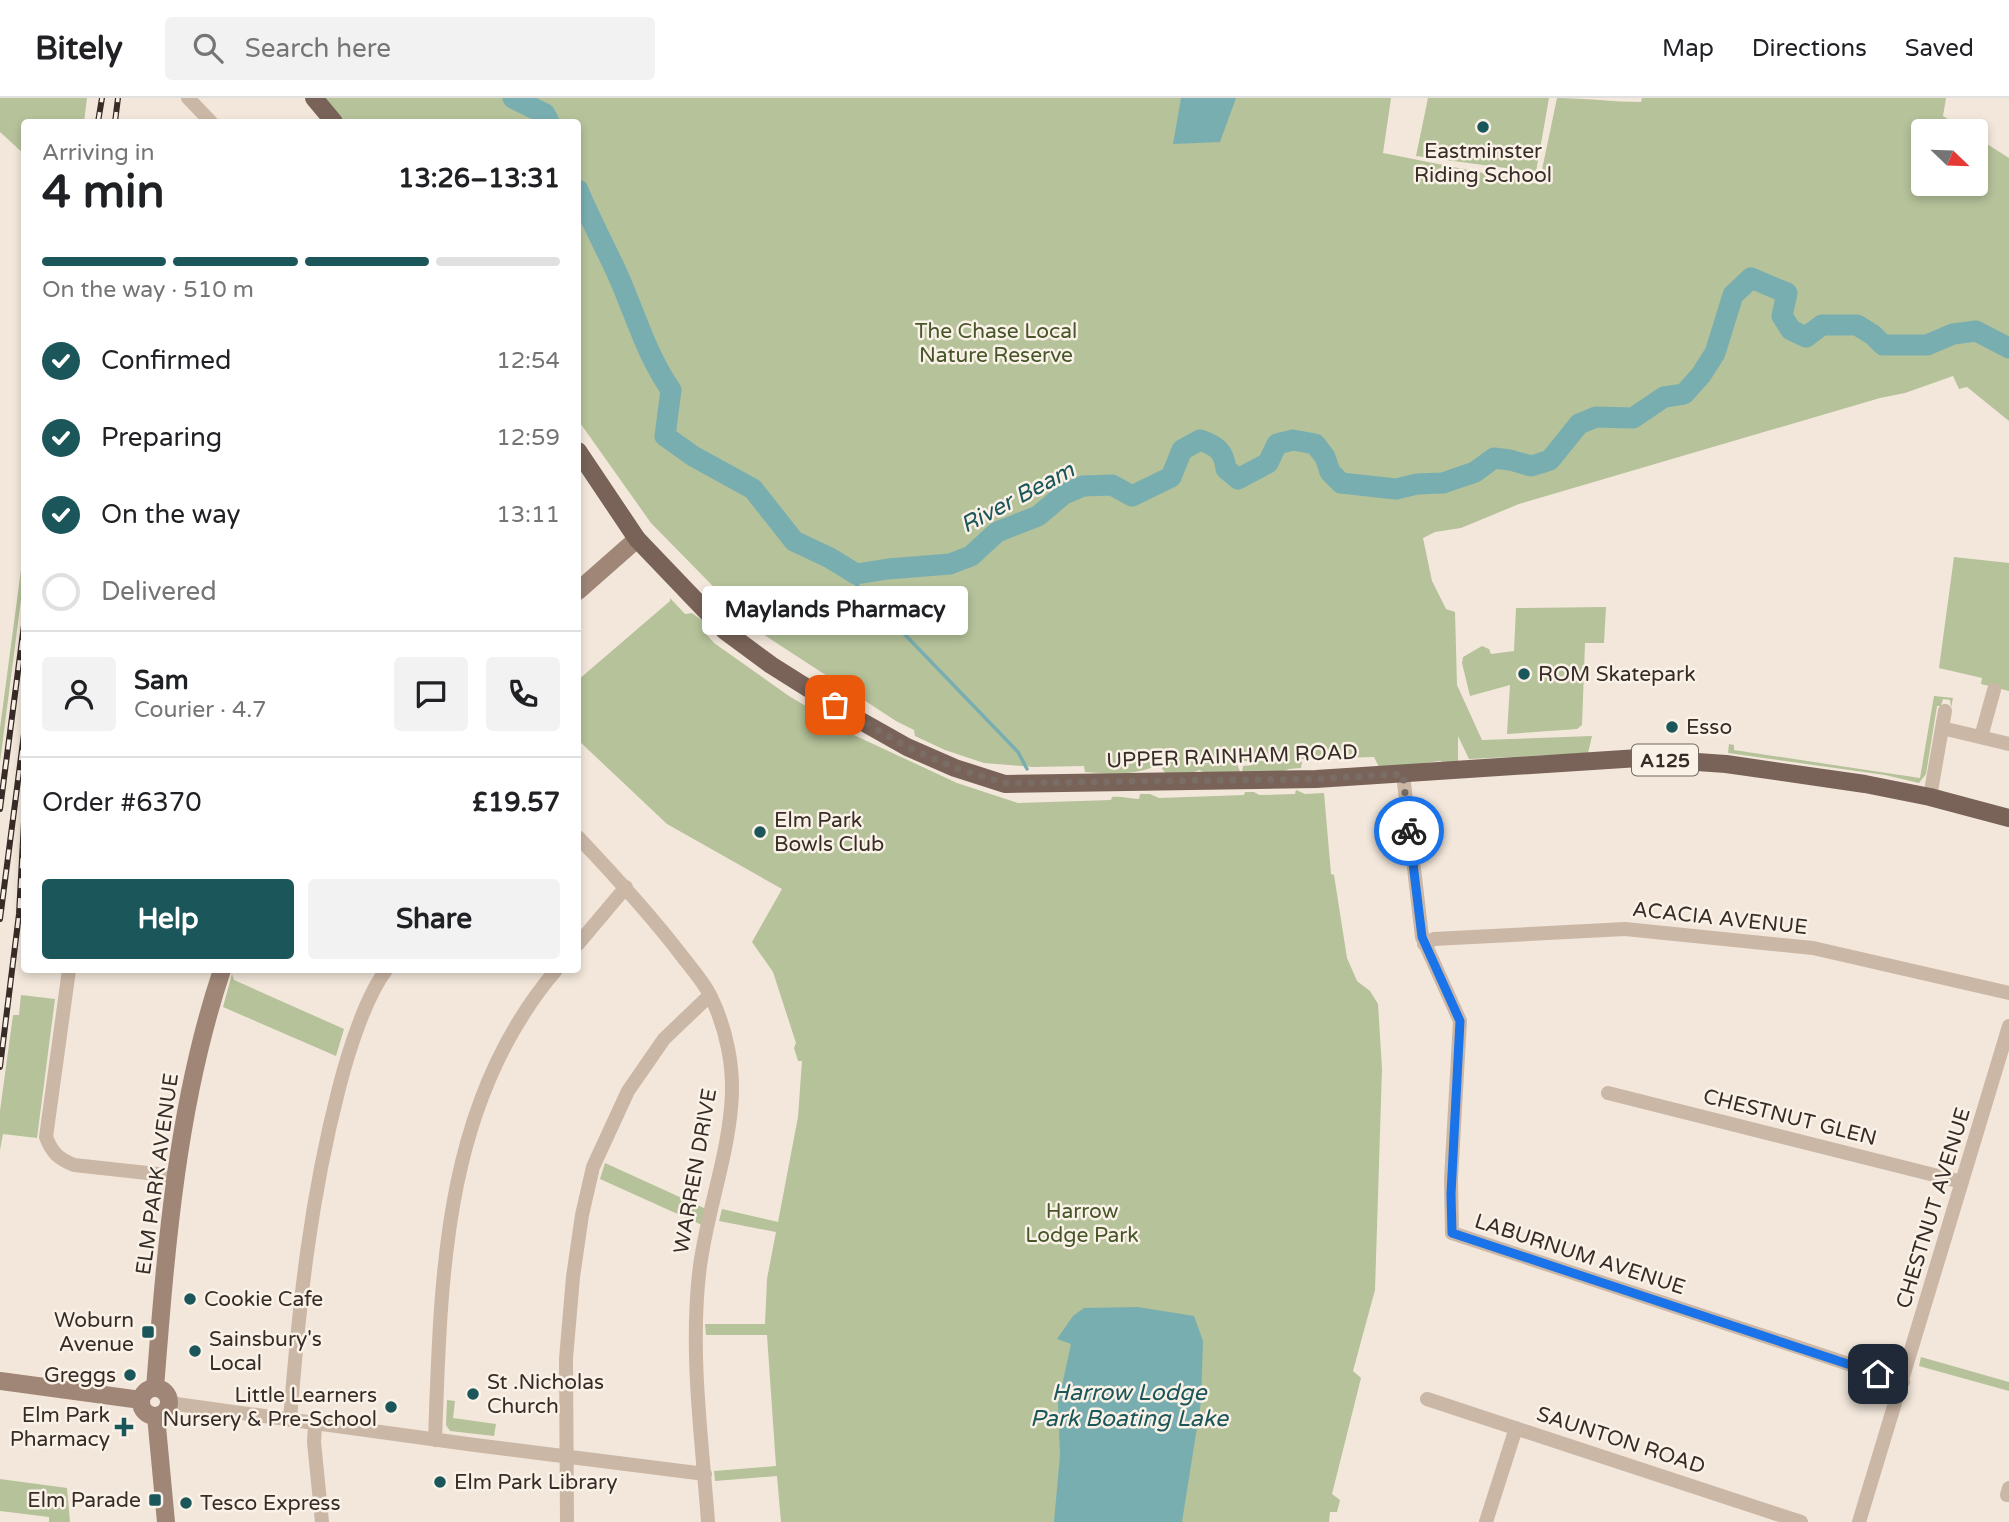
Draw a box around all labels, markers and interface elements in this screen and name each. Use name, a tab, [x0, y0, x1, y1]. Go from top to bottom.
search box	[165, 17, 655, 80]
text: Bitely	[35, 29, 123, 68]
icon: search	[189, 29, 227, 67]
text: Search here	[245, 33, 391, 64]
text: Map	[1662, 34, 1714, 63]
text: Directions	[1752, 34, 1867, 63]
text: Saved	[1905, 34, 1974, 63]
marker: Eastminster Riding School	[1475, 119, 1491, 135]
north arrow	[1911, 119, 1988, 196]
map controls	[1911, 119, 1988, 196]
text: Arriving in	[42, 139, 155, 167]
place label: Eastminster Riding School	[1414, 139, 1552, 188]
text: 13:26–13:31	[398, 163, 560, 194]
text: 4 min	[42, 165, 165, 220]
text: On the way · 510 m	[42, 276, 254, 304]
park label: The Chase Local Nature Reserve	[915, 319, 1077, 368]
icon: check	[42, 342, 80, 380]
text: Confirmed	[101, 345, 231, 376]
text: 12:54	[496, 347, 560, 375]
icon: check	[42, 419, 80, 457]
text: Preparing	[101, 422, 222, 453]
text: 12:59	[496, 424, 560, 452]
water label: River Beam	[956, 456, 1080, 540]
icon: check	[42, 496, 80, 534]
text: On the way	[101, 499, 241, 530]
text: 13:11	[496, 501, 560, 529]
text: Delivered	[101, 576, 217, 607]
callout: Maylands Pharmacy	[702, 586, 968, 635]
text: Maylands Pharmacy	[724, 596, 946, 624]
button: person	[42, 657, 116, 731]
button: chat	[394, 657, 468, 731]
button: phone	[486, 657, 560, 731]
place label: ROM Skatepark	[1538, 662, 1696, 687]
text: Sam	[134, 665, 189, 696]
marker: ROM Skatepark	[1516, 666, 1532, 682]
pin	[805, 675, 865, 735]
icon: bag	[816, 686, 854, 724]
text: Courier · 4.7	[134, 696, 267, 724]
place label: Esso	[1686, 715, 1732, 740]
marker: Esso	[1664, 719, 1680, 735]
street label: UPPER RAINHAM ROAD	[1106, 740, 1358, 773]
road number: A125	[1632, 744, 1698, 776]
text: Order #6370	[42, 787, 202, 818]
text: £19.57	[472, 787, 560, 818]
courier	[1374, 796, 1444, 866]
place label: Elm Park Bowls Club	[774, 808, 884, 857]
icon: bike	[1390, 812, 1428, 850]
marker: Elm Park Bowls Club	[752, 824, 768, 840]
button: Help	[42, 879, 294, 959]
button: Share	[308, 879, 560, 959]
street label: ACACIA AVENUE	[1631, 897, 1809, 940]
street label: ELM PARK AVENUE	[131, 1072, 184, 1277]
street label: CHESTNUT GLEN	[1700, 1084, 1879, 1151]
street label: WARREN DRIVE	[669, 1087, 722, 1256]
street label: CHESTNUT AVENUE	[1891, 1105, 1976, 1312]
park label: Harrow Lodge Park	[1025, 1199, 1139, 1248]
street label: LABURNUM AVENUE	[1471, 1209, 1688, 1300]
place label: Cookie Cafe	[204, 1287, 323, 1312]
marker: Cookie Cafe	[182, 1291, 198, 1307]
place label: Woburn Avenue	[54, 1308, 134, 1357]
marker: Woburn Avenue	[140, 1324, 156, 1340]
place label: Sainsbury's Local	[209, 1327, 322, 1376]
marker: Sainsbury's Local	[187, 1343, 203, 1359]
pin	[1848, 1344, 1908, 1404]
icon: home	[1859, 1355, 1897, 1393]
place label: Greggs	[44, 1363, 116, 1388]
marker: Greggs	[122, 1367, 138, 1383]
place label: St .Nicholas Church	[487, 1370, 604, 1419]
water label: Harrow Lodge Park Boating Lake	[1030, 1379, 1230, 1433]
place label: Little Learners Nursery & Pre-School	[163, 1383, 377, 1432]
marker: St .Nicholas Church	[465, 1386, 481, 1402]
marker: Little Learners Nursery & Pre-School	[383, 1399, 399, 1415]
street label: SAUNTON ROAD	[1533, 1401, 1708, 1480]
place label: Elm Park Pharmacy	[10, 1403, 110, 1452]
marker: Elm Park Pharmacy	[116, 1419, 132, 1435]
place label: Elm Park Library	[454, 1470, 617, 1495]
marker: Elm Park Library	[432, 1474, 448, 1490]
place label: Elm Parade	[27, 1488, 141, 1513]
place label: Tesco Express	[200, 1491, 341, 1516]
marker: Elm Parade	[147, 1492, 163, 1508]
marker: Tesco Express	[178, 1495, 194, 1511]

